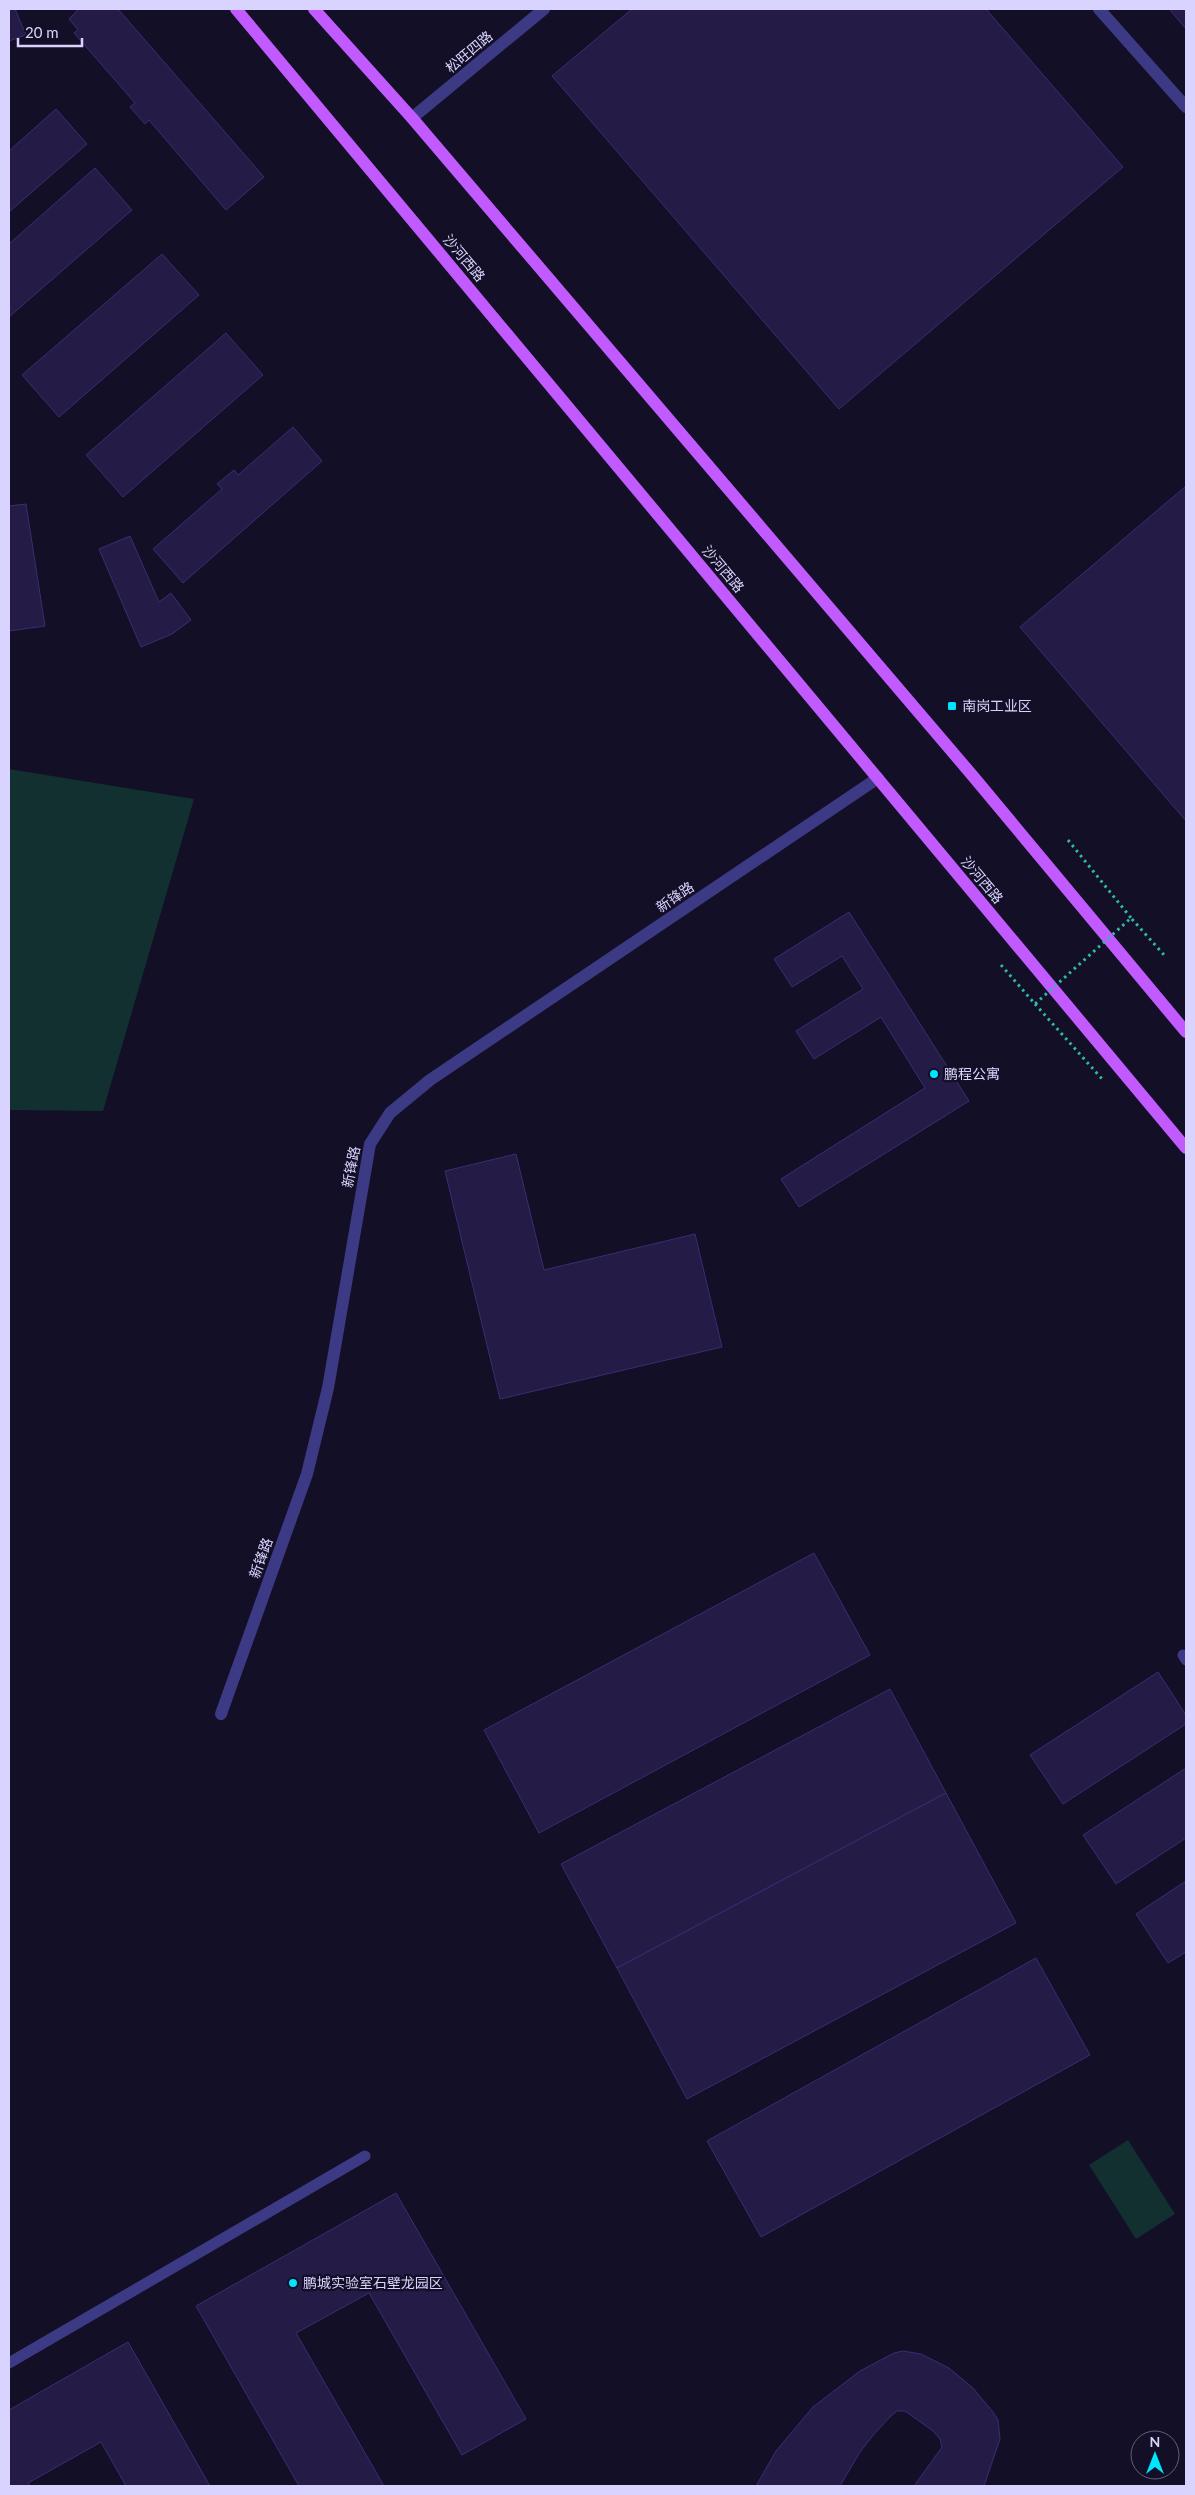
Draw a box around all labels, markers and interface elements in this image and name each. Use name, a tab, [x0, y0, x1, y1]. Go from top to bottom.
scale bar	[18, 15, 81, 47]
text: 20 m	[25, 23, 59, 41]
street label: 松旺四路	[442, 27, 496, 76]
street label: 沙河西路	[440, 231, 489, 285]
street label: 沙河西路	[699, 542, 748, 596]
place label: 南岗工业区	[962, 697, 1032, 714]
marker: 南岗工业区	[946, 700, 958, 712]
street label: 沙河西路	[958, 853, 1007, 907]
street label: 新锋路	[653, 878, 697, 915]
place label: 鹏程公寓	[944, 1065, 1000, 1082]
marker: 鹏程公寓	[928, 1068, 940, 1080]
street label: 新锋路	[338, 1145, 363, 1189]
street label: 新锋路	[245, 1535, 276, 1580]
place label: 鹏城实验室石壁龙园区	[303, 2274, 443, 2291]
marker: 鹏城实验室石壁龙园区	[287, 2277, 299, 2289]
north arrow	[1130, 2430, 1180, 2480]
text: N	[1150, 2433, 1160, 2450]

